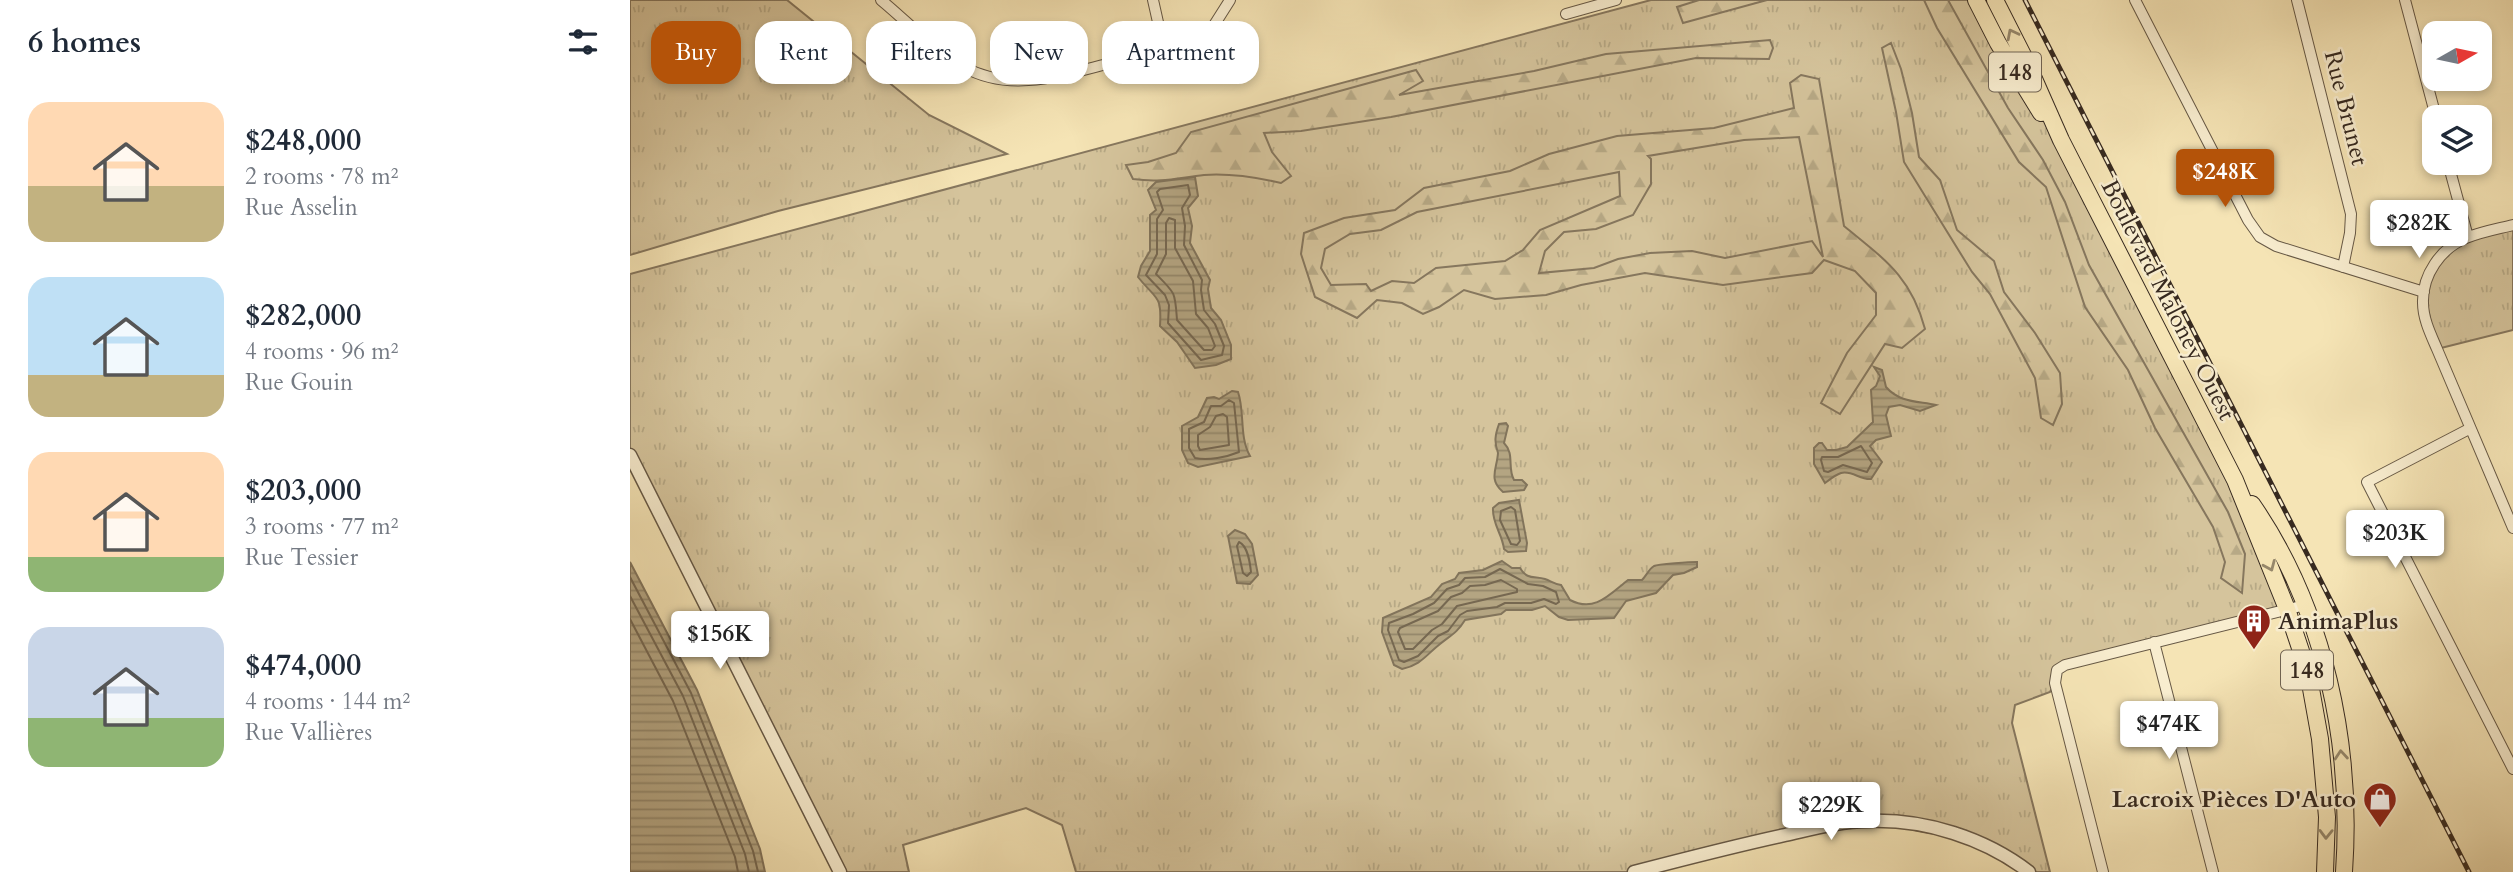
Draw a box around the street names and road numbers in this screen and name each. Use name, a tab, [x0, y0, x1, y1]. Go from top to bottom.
street label: Rue Brunet	[2316, 47, 2376, 169]
road number: 148	[1989, 53, 2041, 92]
street label: Boulevard Maloney Ouest	[2093, 174, 2243, 426]
road number: 148	[2281, 650, 2333, 690]

